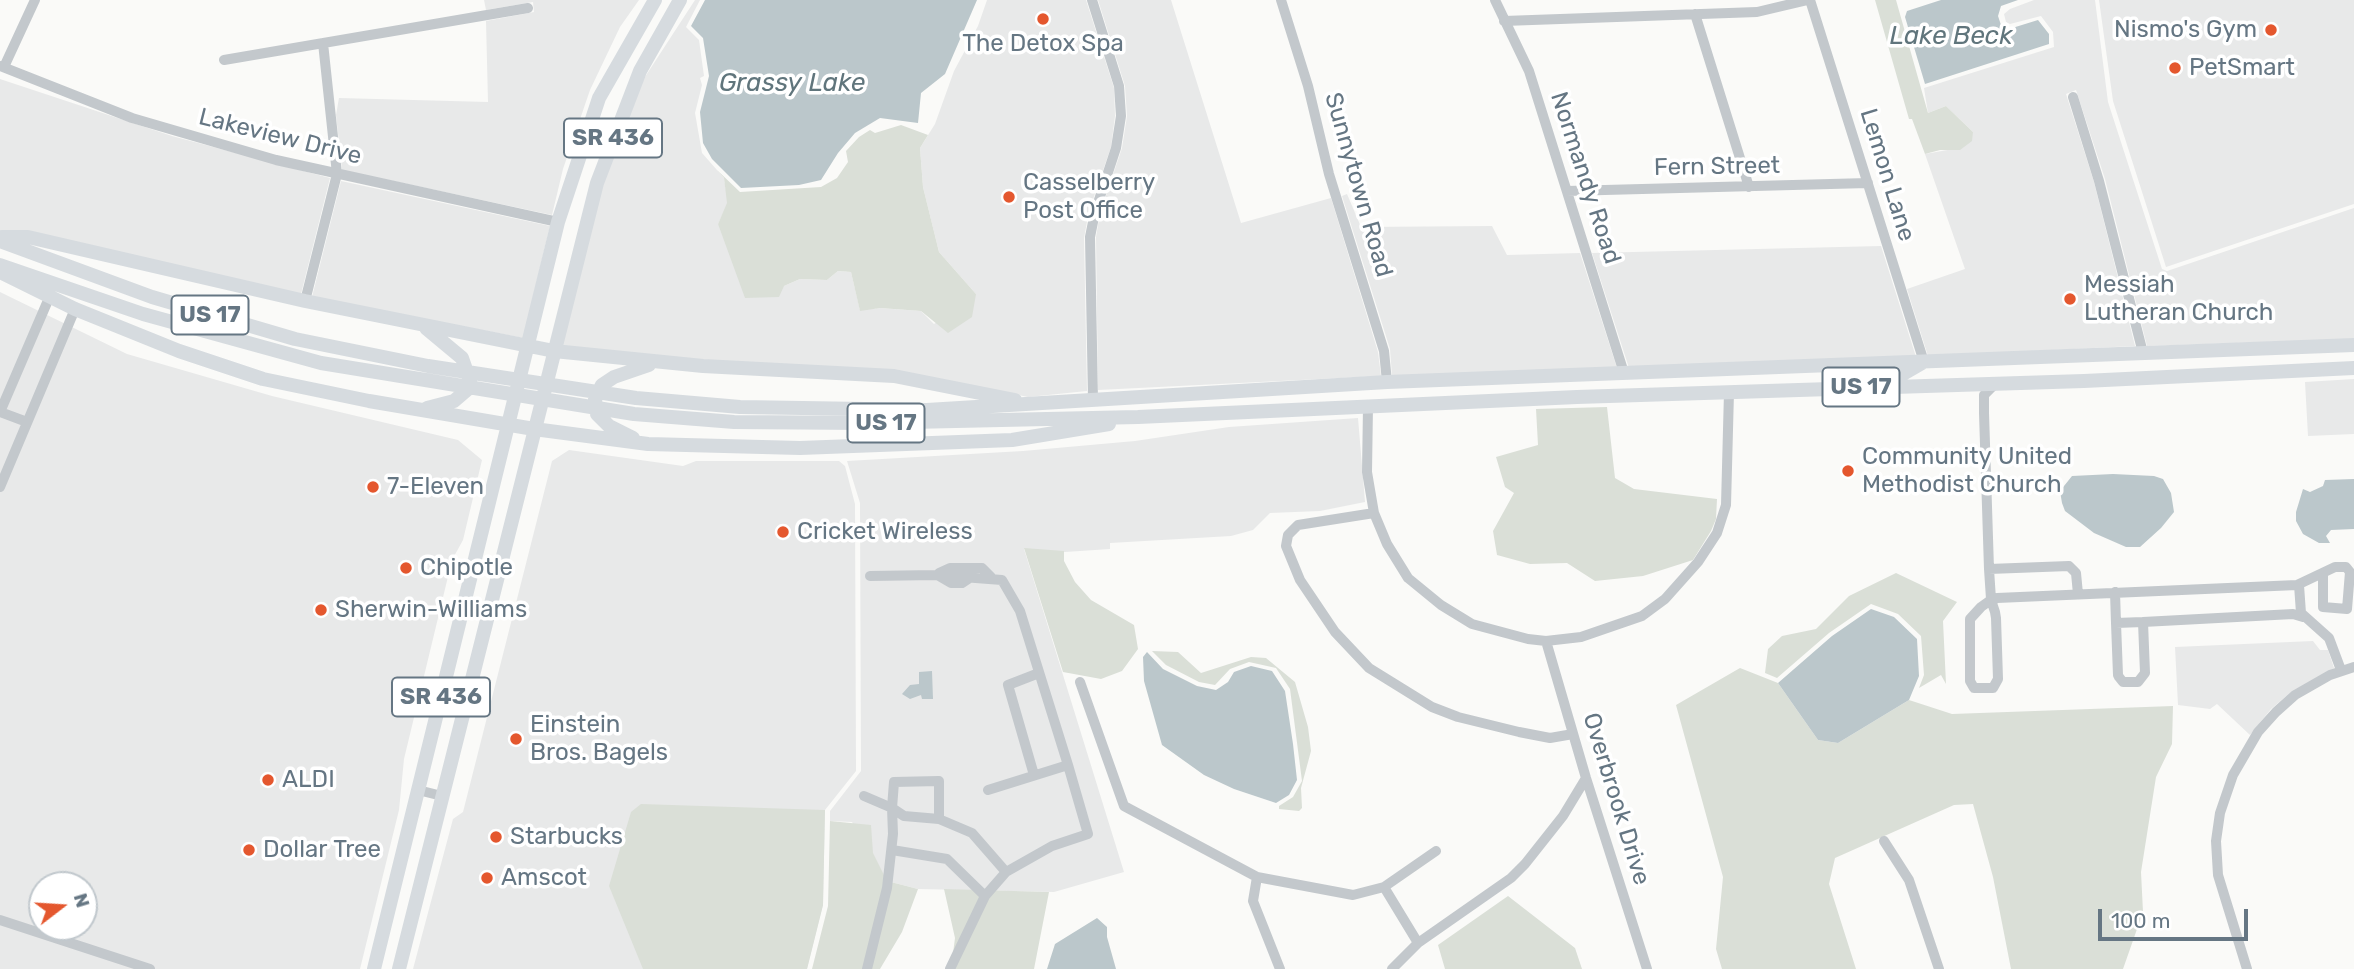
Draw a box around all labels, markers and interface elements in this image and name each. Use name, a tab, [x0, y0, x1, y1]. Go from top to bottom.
marker: The Detox Spa	[1035, 11, 1051, 27]
place label: Nismo's Gym	[2114, 16, 2257, 44]
water label: Lake Beck	[1889, 20, 2013, 52]
marker: Nismo's Gym	[2263, 22, 2279, 38]
place label: The Detox Spa	[962, 30, 1124, 58]
place label: PetSmart	[2189, 54, 2295, 82]
marker: PetSmart	[2167, 60, 2183, 76]
water label: Grassy Lake	[719, 67, 865, 99]
street label: Normandy Road	[1544, 88, 1626, 268]
street label: Sunnytown Road	[1318, 89, 1398, 281]
street label: Lakeview Drive	[196, 103, 364, 171]
street label: Lemon Lane	[1853, 105, 1921, 245]
road number: SR 436	[564, 119, 662, 158]
street label: Fern Street	[1654, 152, 1780, 182]
place label: Casselberry Post Office	[1023, 169, 1155, 225]
marker: Casselberry Post Office	[1001, 189, 1017, 205]
place label: Messiah Lutheran Church	[2084, 271, 2273, 327]
marker: Messiah Lutheran Church	[2062, 291, 2078, 307]
road number: US 17	[172, 296, 248, 334]
road number: US 17	[1822, 368, 1899, 406]
road number: US 17	[848, 404, 924, 442]
place label: Community United Methodist Church	[1862, 443, 2072, 499]
marker: Community United Methodist Church	[1840, 463, 1856, 479]
place label: 7-Eleven	[387, 473, 484, 501]
marker: 7-Eleven	[365, 479, 381, 495]
place label: Cricket Wireless	[797, 518, 973, 546]
marker: Cricket Wireless	[775, 524, 791, 540]
place label: Chipotle	[420, 554, 513, 582]
marker: Chipotle	[398, 560, 414, 576]
place label: Sherwin-Williams	[335, 596, 527, 624]
marker: Sherwin-Williams	[313, 602, 329, 618]
road number: SR 436	[392, 678, 490, 716]
street label: Overbrook Drive	[1576, 709, 1656, 889]
place label: Einstein Bros. Bagels	[530, 711, 668, 767]
marker: Einstein Bros. Bagels	[508, 731, 524, 747]
place label: ALDI	[282, 766, 335, 794]
marker: ALDI	[260, 772, 276, 788]
place label: Starbucks	[510, 823, 623, 851]
marker: Starbucks	[488, 829, 504, 845]
place label: Dollar Tree	[263, 836, 381, 864]
marker: Dollar Tree	[241, 842, 257, 858]
place label: Amscot	[501, 864, 587, 892]
marker: Amscot	[479, 870, 495, 886]
north arrow	[28, 871, 98, 941]
text: N	[69, 890, 95, 910]
scale bar	[2102, 895, 2252, 939]
text: 100 m	[2111, 908, 2170, 933]

